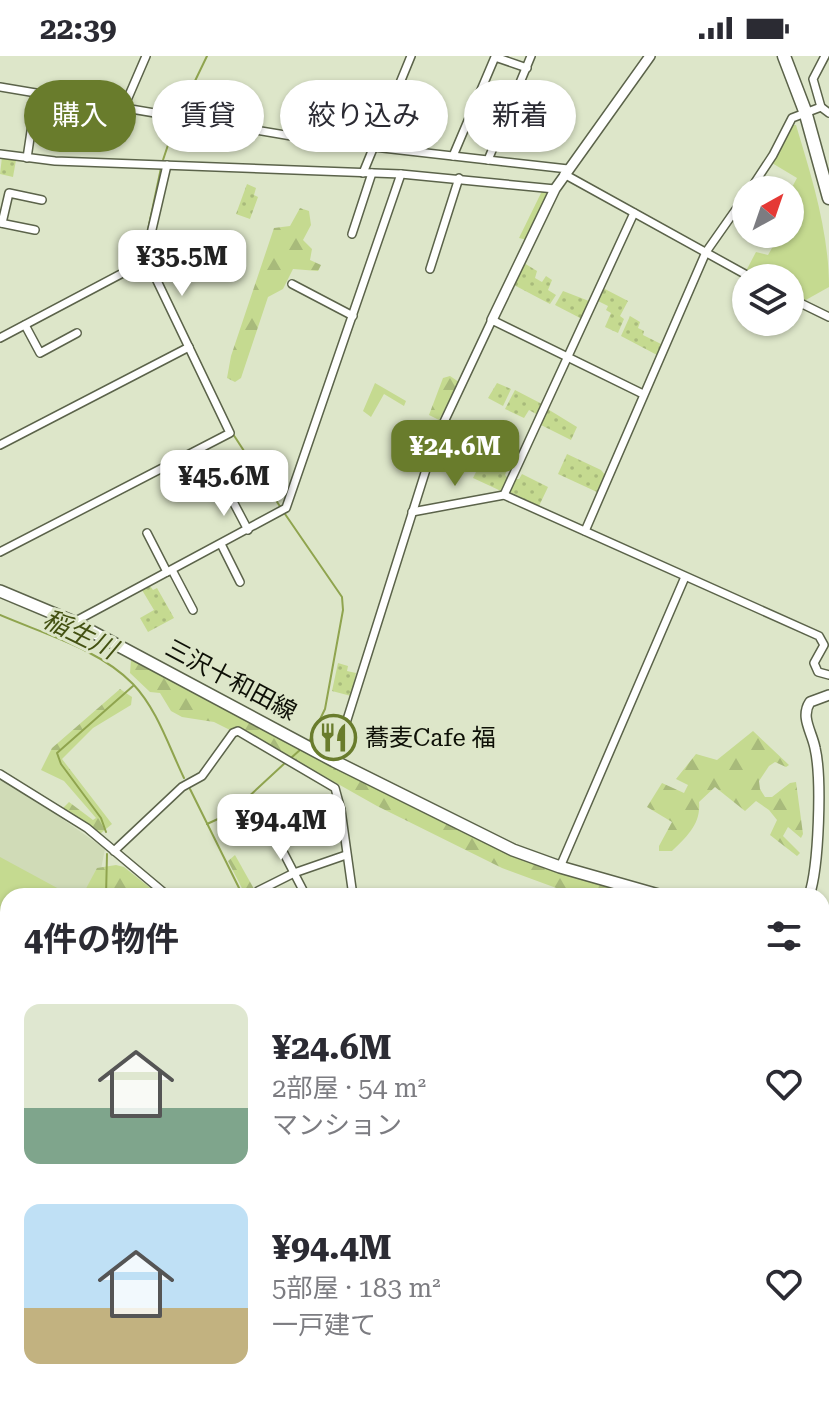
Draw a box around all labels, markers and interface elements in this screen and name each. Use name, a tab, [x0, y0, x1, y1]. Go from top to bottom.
text: 22:39	[40, 11, 117, 46]
chip: 購入	[24, 80, 136, 152]
chip: 賃貸	[152, 80, 264, 152]
chip: 絞り込み	[280, 80, 448, 152]
chip: 新着	[464, 80, 576, 152]
north arrow	[732, 176, 804, 248]
map controls	[732, 176, 804, 336]
pin: ¥35.5M	[117, 230, 247, 298]
text: ¥35.5M	[136, 241, 228, 271]
button: layers	[732, 264, 804, 336]
pin: ¥24.6M	[390, 420, 520, 488]
text: ¥24.6M	[409, 431, 501, 461]
pin: ¥45.6M	[159, 450, 289, 518]
text: ¥45.6M	[178, 461, 270, 491]
water label: 稲生川	[38, 603, 124, 666]
street label: 三沢十和田線	[161, 634, 301, 726]
restaurant icon: 蕎麦Cafe 福	[310, 714, 358, 762]
place label: 蕎麦Cafe 福	[365, 724, 496, 752]
pin: ¥94.4M	[216, 794, 346, 862]
text: ¥94.4M	[235, 805, 327, 835]
icon: filters	[762, 914, 806, 958]
text: 4件の物件	[24, 919, 179, 959]
text: ¥24.6M	[272, 1027, 392, 1067]
icon: home	[88, 1036, 184, 1132]
icon: heart	[762, 1062, 806, 1106]
text: 2部屋 · 54 m²	[272, 1073, 426, 1103]
text: マンション	[272, 1110, 402, 1140]
text: ¥94.4M	[272, 1227, 392, 1267]
icon: home	[88, 1236, 184, 1332]
icon: heart	[762, 1262, 806, 1306]
text: 5部屋 · 183 m²	[272, 1273, 441, 1303]
text: 一戸建て	[272, 1310, 376, 1340]

